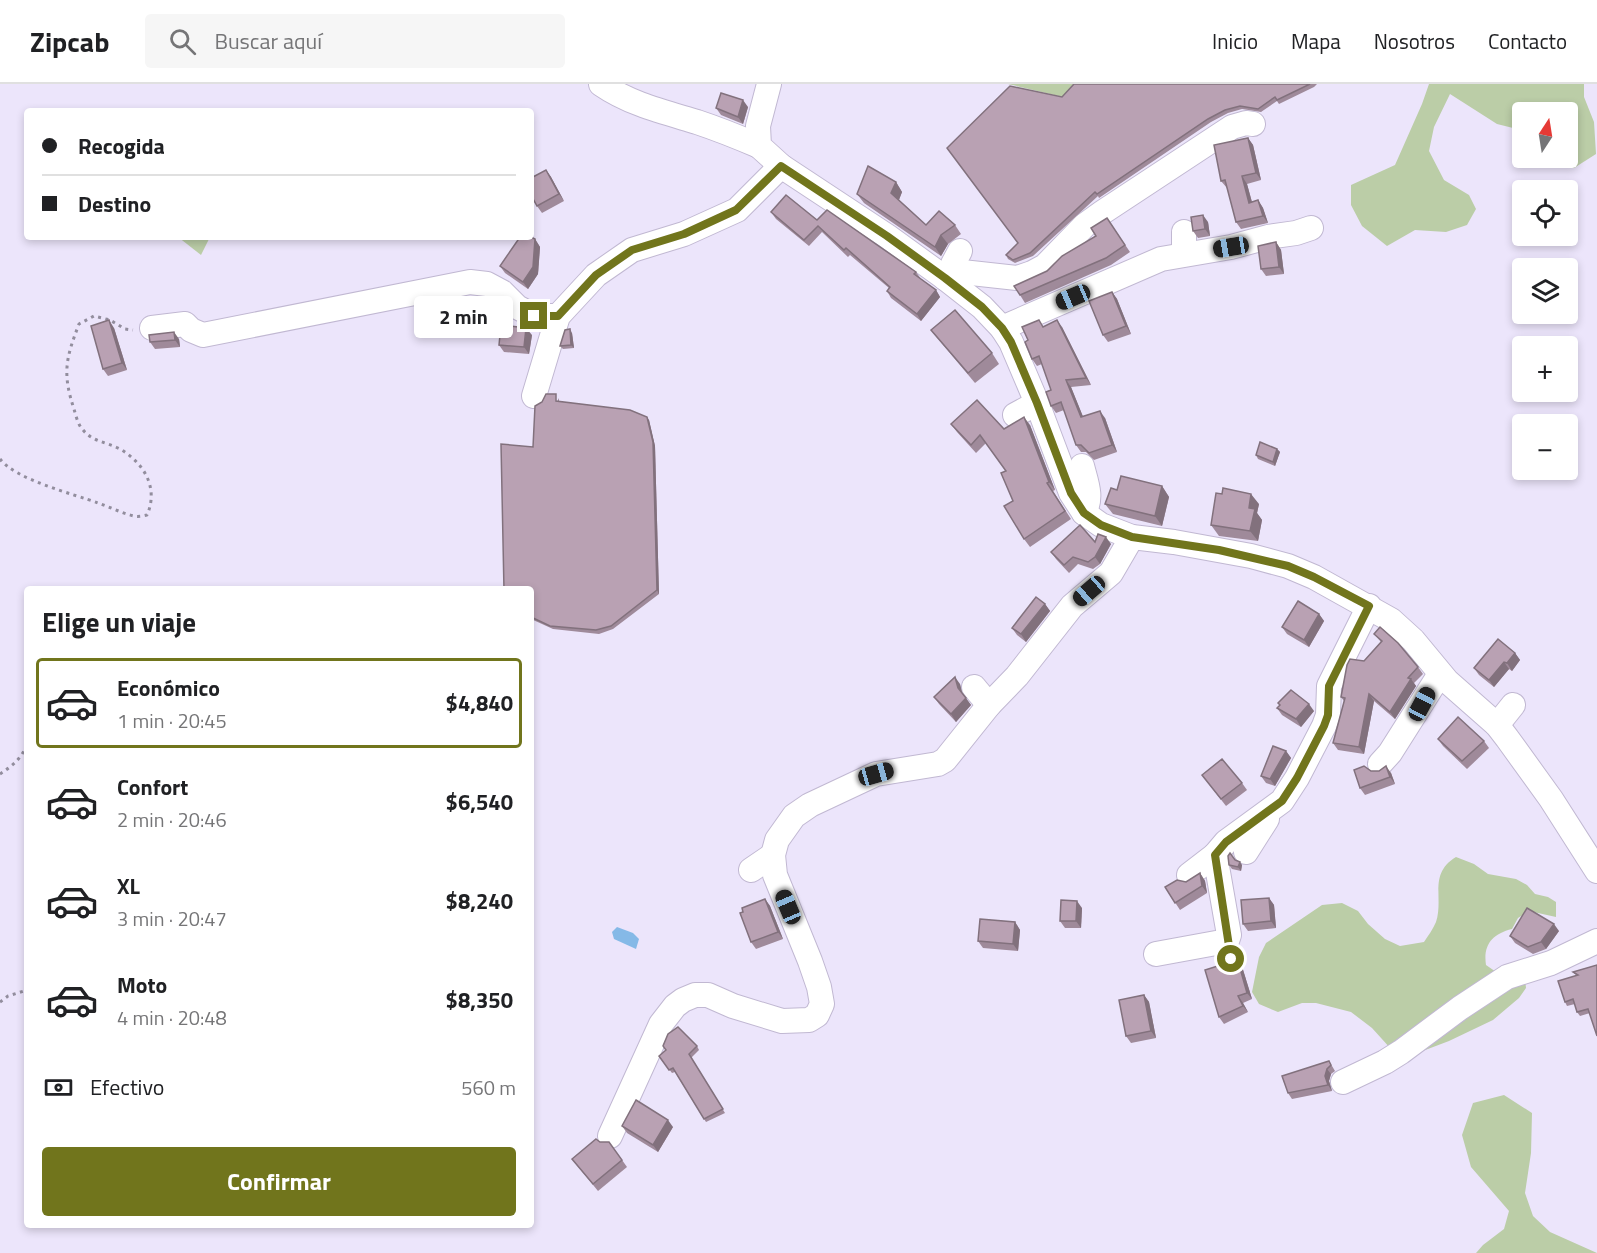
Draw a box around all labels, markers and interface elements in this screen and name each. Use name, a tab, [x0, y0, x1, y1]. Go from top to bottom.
search box	[145, 14, 565, 68]
text: Zipcab	[30, 20, 109, 63]
text: Buscar aquí	[214, 24, 322, 58]
icon: search	[166, 25, 199, 58]
text: Inicio	[1212, 25, 1258, 57]
text: Mapa	[1291, 25, 1341, 57]
text: Nosotros	[1374, 25, 1455, 57]
text: Contacto	[1488, 25, 1567, 57]
north arrow	[1512, 102, 1578, 168]
map controls	[1512, 102, 1578, 480]
text: Recogida	[78, 129, 165, 163]
button: locate	[1512, 180, 1578, 246]
text: Destino	[78, 187, 151, 221]
car	[1212, 235, 1250, 259]
button: layers	[1512, 258, 1578, 324]
car	[1053, 282, 1093, 312]
callout: 2 min	[414, 295, 513, 337]
text: 2 min	[439, 301, 488, 332]
route end	[520, 302, 547, 329]
button: +	[1512, 336, 1578, 402]
button: −	[1512, 414, 1578, 480]
car	[1070, 572, 1108, 610]
text: Elige un viaje	[42, 601, 196, 642]
text: Económico	[117, 671, 220, 705]
icon: car	[45, 676, 99, 730]
car	[1406, 684, 1438, 724]
text: $4,840	[446, 686, 513, 720]
text: 1 min · 20:45	[117, 705, 227, 736]
car	[856, 760, 896, 788]
text: Confort	[117, 770, 188, 804]
icon: car	[45, 775, 99, 829]
text: $6,540	[446, 785, 513, 819]
text: 2 min · 20:46	[117, 804, 227, 835]
text: XL	[117, 869, 140, 903]
icon: car	[45, 874, 99, 928]
text: $8,240	[446, 884, 513, 918]
car	[773, 887, 803, 927]
text: 3 min · 20:47	[117, 903, 227, 934]
route start	[1217, 945, 1244, 972]
text: Moto	[117, 968, 167, 1002]
icon: car	[45, 973, 99, 1027]
text: $8,350	[446, 983, 513, 1017]
text: 4 min · 20:48	[117, 1002, 227, 1033]
text: Efectivo	[90, 1070, 164, 1104]
icon: cash	[42, 1071, 75, 1104]
text: 560 m	[461, 1072, 516, 1103]
button: Confirmar	[42, 1147, 516, 1216]

